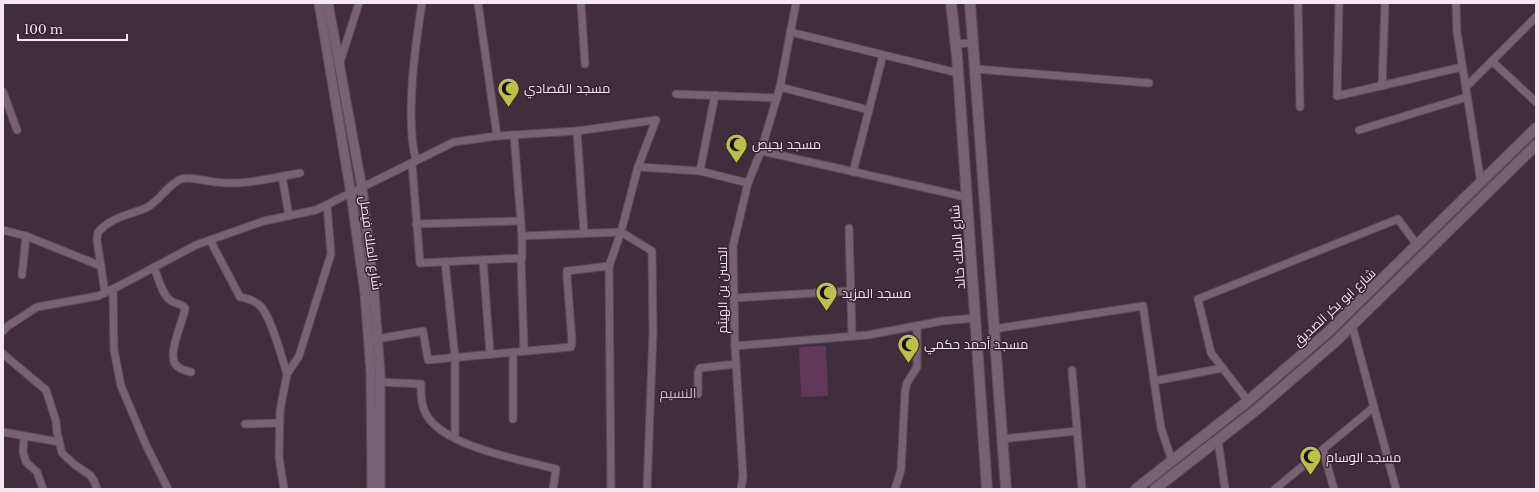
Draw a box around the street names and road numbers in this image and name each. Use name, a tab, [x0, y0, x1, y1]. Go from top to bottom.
street label: شارع الملك فيصل	[355, 195, 386, 291]
street label: شارع الملك خالد	[946, 204, 969, 290]
street label: الحسن بن الهيثم	[714, 247, 732, 333]
street label: شارع ابو بكر الصديق	[1289, 265, 1379, 350]

